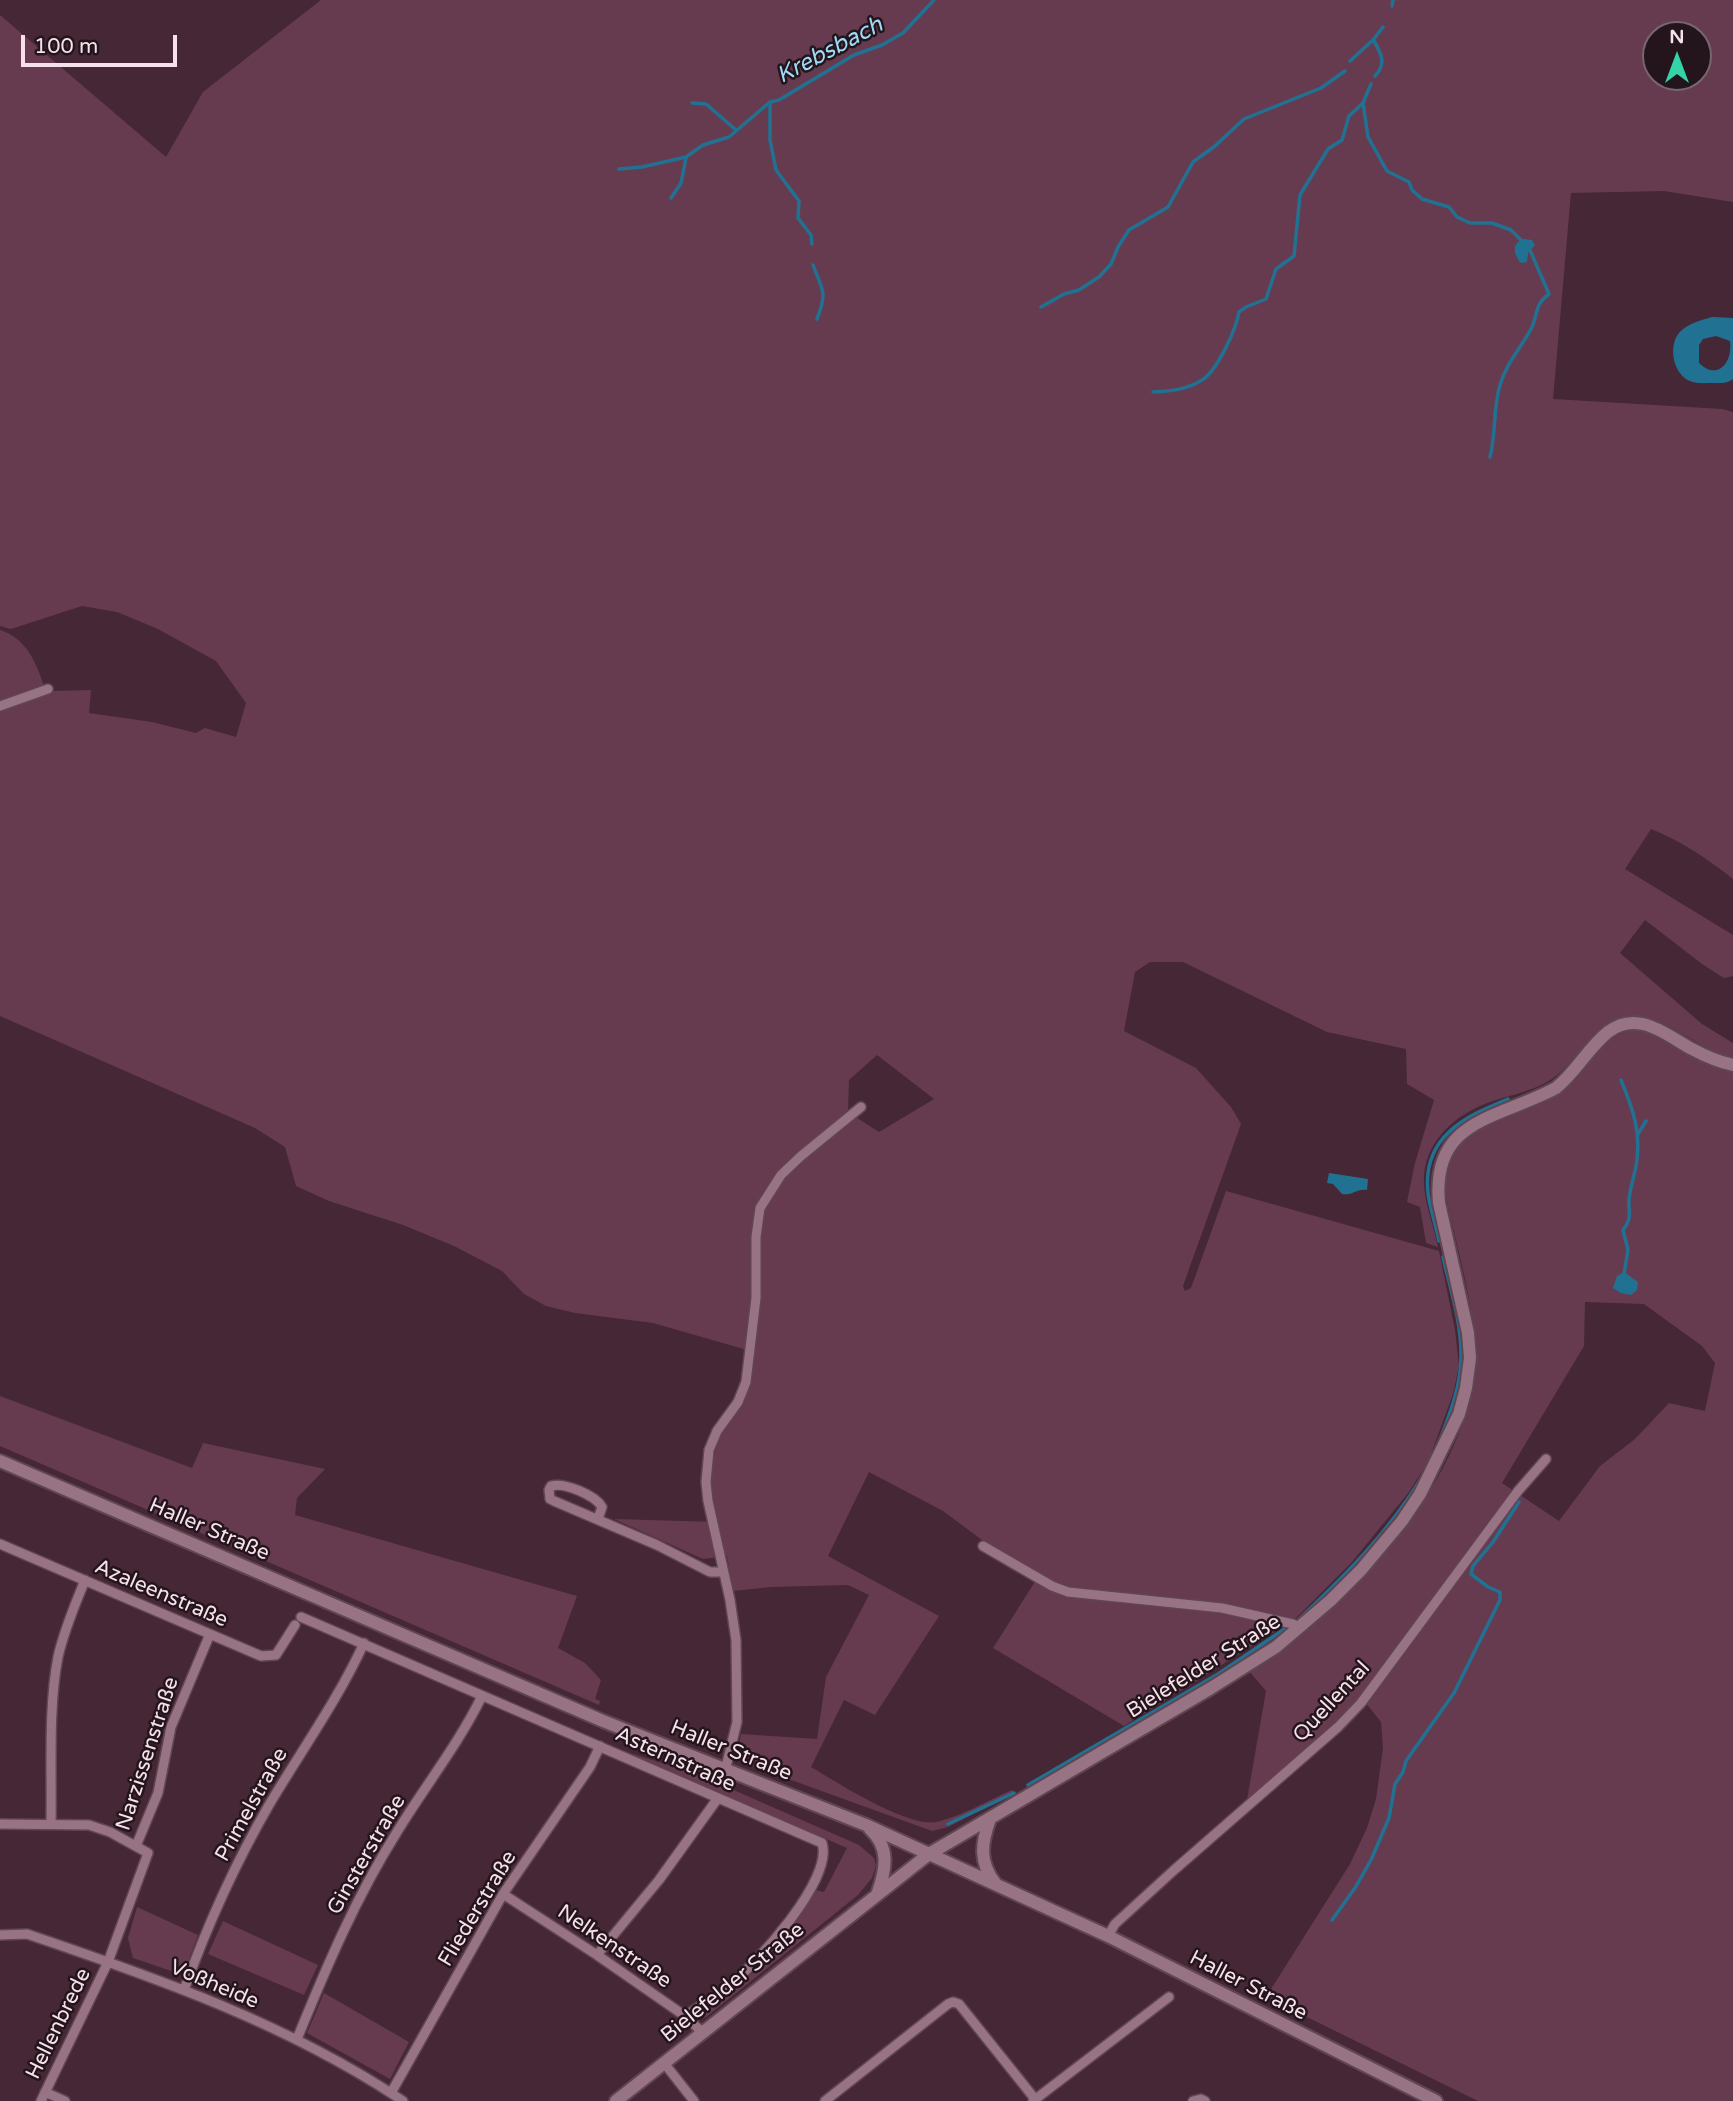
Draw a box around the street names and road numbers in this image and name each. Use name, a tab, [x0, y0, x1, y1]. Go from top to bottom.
street label: Haller Straße	[145, 1493, 273, 1567]
street label: Azaleenstraße	[91, 1555, 231, 1633]
street label: Bielefelder Straße	[1122, 1609, 1286, 1725]
street label: Quellental	[1288, 1656, 1376, 1748]
street label: Narzissenstraße	[111, 1674, 185, 1834]
street label: Haller Straße	[667, 1715, 795, 1787]
street label: Asternstraße	[611, 1722, 739, 1798]
street label: Primelstraße	[210, 1744, 294, 1866]
street label: Ginsterstraße	[323, 1791, 411, 1919]
street label: Fliederstraße	[434, 1847, 522, 1971]
street label: Nelkenstraße	[552, 1900, 676, 1994]
street label: Bielefelder Straße	[656, 1918, 810, 2048]
street label: Haller Straße	[1185, 1946, 1311, 2026]
street label: Voßheide	[166, 1955, 262, 2015]
street label: Hellenbrede	[21, 1964, 97, 2084]

